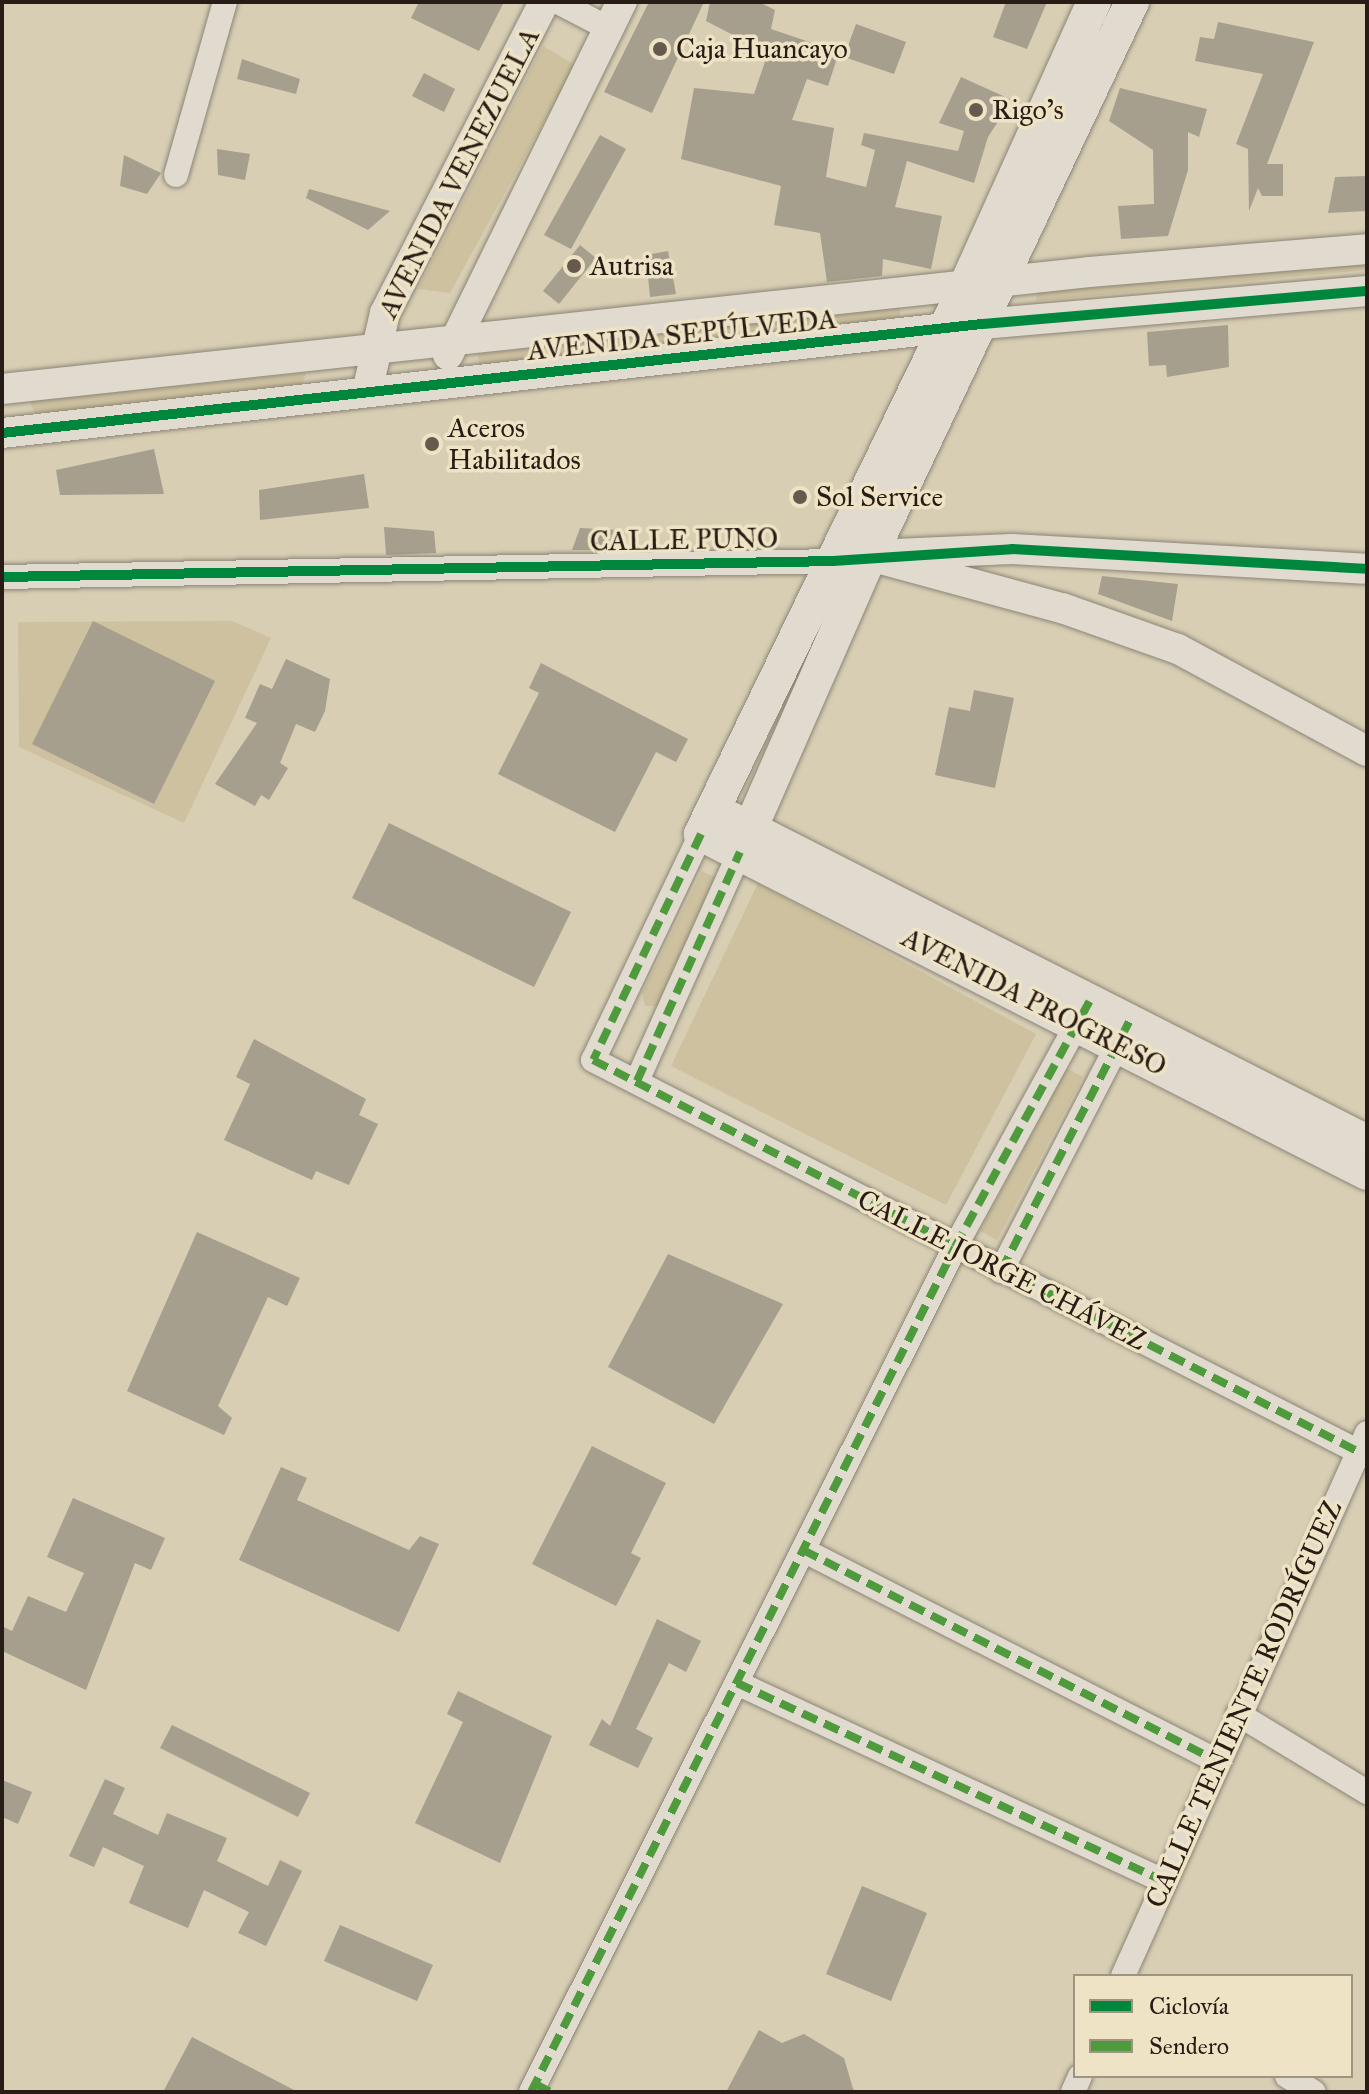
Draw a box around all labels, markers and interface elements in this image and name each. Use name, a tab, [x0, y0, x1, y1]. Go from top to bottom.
street label: AVENIDA VENEZUELA	[371, 22, 547, 324]
place label: Caja Huancayo	[676, 32, 848, 66]
marker: Caja Huancayo	[651, 40, 669, 58]
place label: Rigo's	[992, 93, 1064, 127]
marker: Rigo's	[967, 101, 985, 119]
place label: Autrisa	[590, 249, 674, 283]
marker: Autrisa	[565, 257, 583, 275]
street label: AVENIDA SEPÚLVEDA	[526, 302, 838, 368]
place label: Aceros Habilitados	[448, 411, 581, 477]
marker: Aceros Habilitados	[423, 435, 441, 453]
place label: Sol Service	[816, 480, 943, 514]
marker: Sol Service	[791, 488, 809, 506]
street label: CALLE PUNO	[590, 522, 778, 558]
street label: AVENIDA PROGRESO	[896, 921, 1172, 1083]
street label: CALLE JORGE CHÁVEZ	[852, 1182, 1152, 1358]
street label: CALLE TENIENTE RODRÍGUEZ	[1139, 1495, 1349, 1913]
legend	[1073, 1974, 1353, 2078]
text: Ciclovía	[1149, 1991, 1229, 2021]
text: Sendero	[1149, 2031, 1229, 2061]

